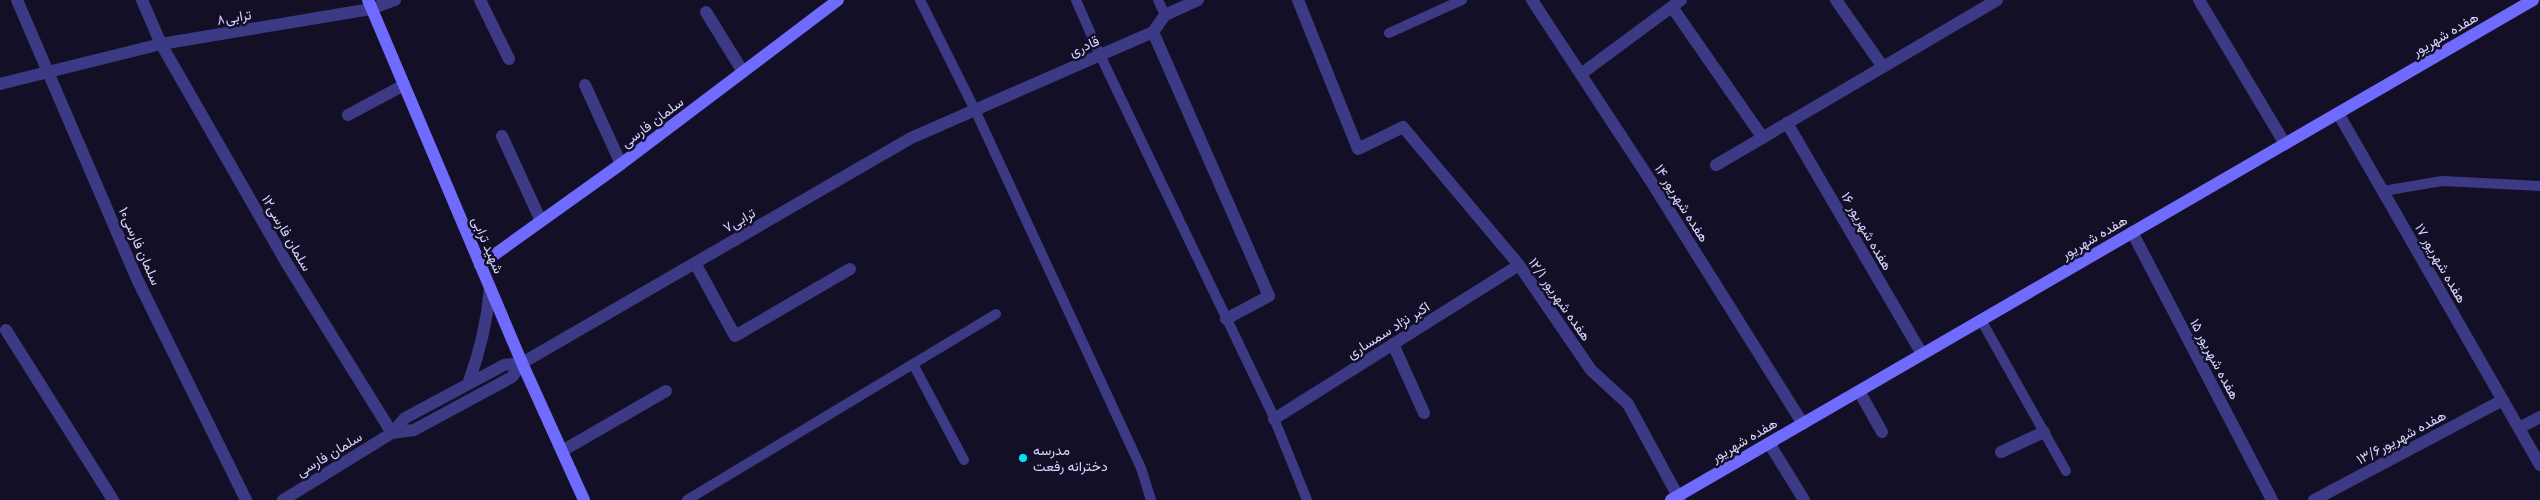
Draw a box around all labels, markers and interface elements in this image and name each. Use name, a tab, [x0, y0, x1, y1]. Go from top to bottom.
street label: ترابی۸	[215, 5, 253, 29]
street label: هفده شهریور	[2408, 8, 2482, 61]
street label: قادری	[1066, 31, 1102, 61]
street label: سلمان فارسی	[617, 93, 687, 151]
street label: هفده شهریور ۱۴	[1651, 161, 1713, 246]
street label: هفده شهریور ۱۶	[1837, 189, 1897, 274]
street label: سلمان فارسی۱۲	[258, 192, 316, 274]
street label: سلمان فارسی۱۰	[115, 204, 165, 288]
street label: ترابی۷	[719, 204, 759, 236]
street label: هفده شهریور	[2057, 211, 2131, 264]
street label: شهید ترابی	[468, 214, 508, 276]
street label: هفده شهریور ۱۷	[2411, 220, 2471, 306]
street label: هفده شهریور ۱۲/۱	[1525, 254, 1596, 344]
street label: اکبر نژاد سمساری	[1343, 297, 1433, 363]
street label: هفده شهریور ۱۵	[2186, 315, 2244, 403]
street label: هفده شهریور۱۳/۶	[2353, 406, 2449, 468]
street label: هفده شهریور	[1707, 414, 1781, 467]
street label: سلمان فارسی	[293, 427, 365, 481]
place label: مدرسه دخترانه رفعت	[1033, 441, 1108, 475]
marker: مدرسه دخترانه رفعت	[1017, 452, 1029, 464]

